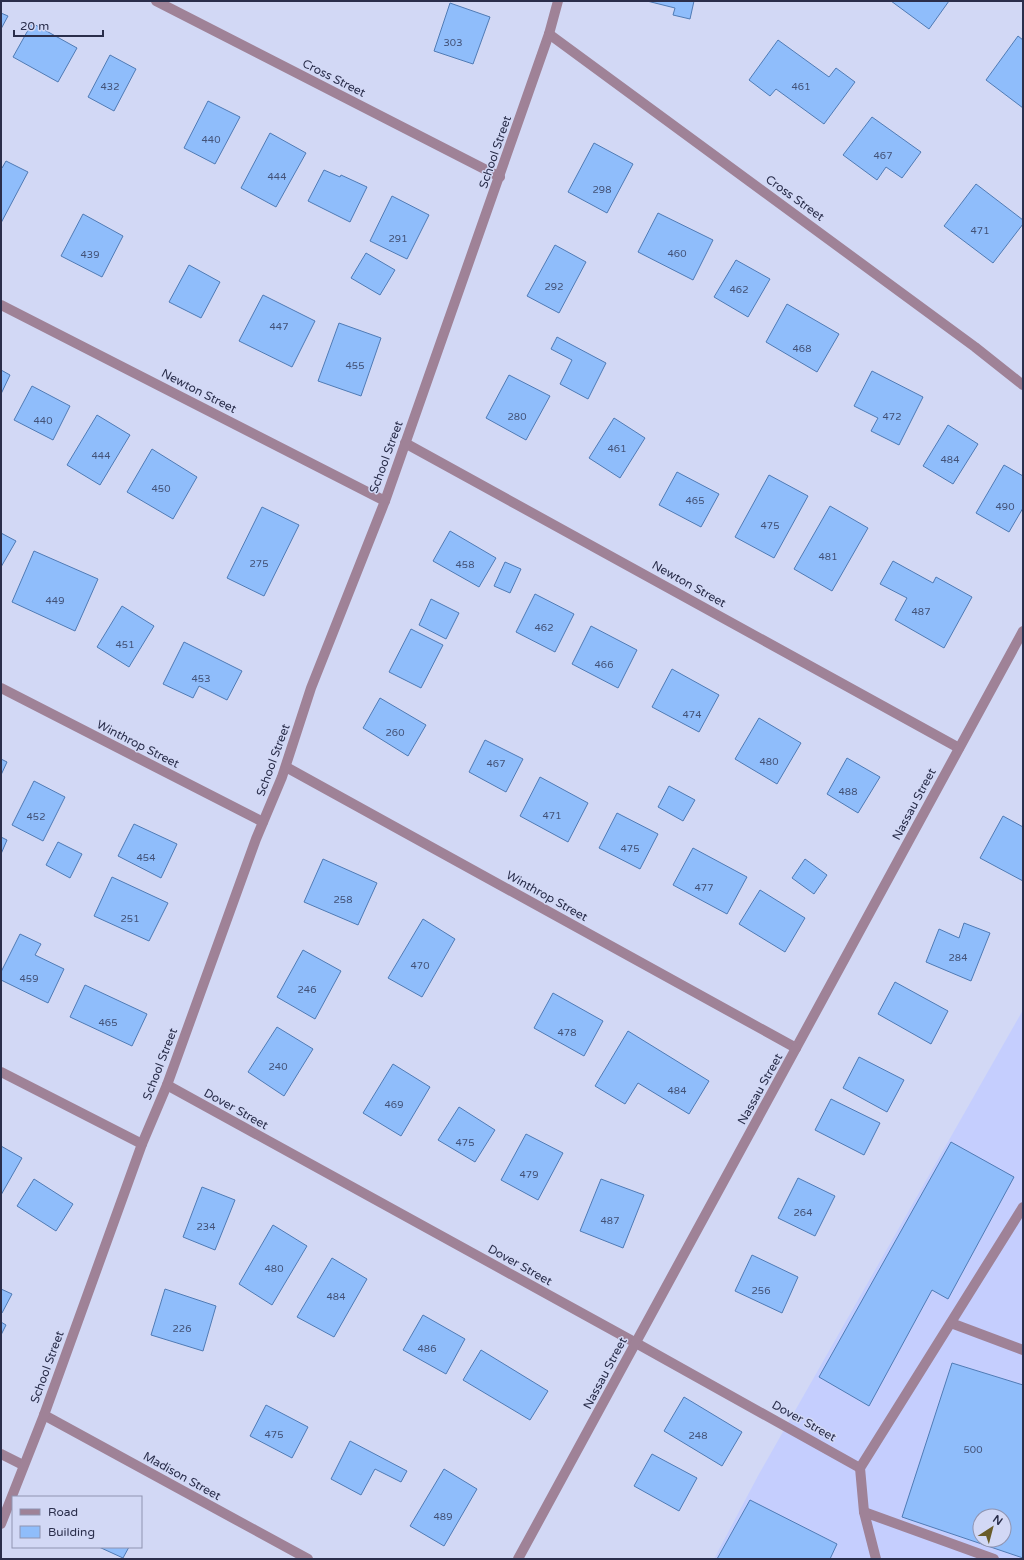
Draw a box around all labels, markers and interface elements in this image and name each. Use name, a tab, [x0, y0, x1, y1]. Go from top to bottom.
scale bar	[14, 12, 103, 38]
text: 20 m	[20, 19, 49, 33]
house number: 303	[444, 37, 462, 49]
street label: Cross Street	[300, 56, 368, 100]
house number: 432	[101, 81, 119, 93]
house number: 461	[792, 81, 810, 93]
street label: School Street	[476, 113, 514, 190]
house number: 440	[202, 134, 220, 146]
house number: 467	[874, 150, 892, 162]
house number: 444	[268, 171, 286, 183]
street label: Cross Street	[763, 172, 827, 224]
house number: 298	[593, 184, 611, 196]
house number: 471	[971, 225, 989, 237]
house number: 291	[389, 233, 407, 245]
house number: 460	[668, 248, 686, 260]
house number: 439	[81, 249, 99, 261]
house number: 292	[545, 281, 563, 293]
house number: 462	[730, 284, 748, 296]
house number: 447	[270, 321, 288, 333]
house number: 468	[793, 343, 811, 355]
house number: 455	[346, 360, 364, 372]
street label: Newton Street	[159, 366, 239, 416]
house number: 280	[508, 411, 526, 423]
house number: 472	[883, 411, 901, 423]
house number: 440	[34, 415, 52, 427]
street label: School Street	[366, 418, 406, 495]
house number: 461	[608, 443, 626, 455]
house number: 444	[92, 450, 110, 462]
house number: 484	[941, 454, 959, 466]
house number: 450	[152, 483, 170, 495]
house number: 465	[686, 495, 704, 507]
house number: 490	[996, 501, 1014, 513]
house number: 475	[761, 520, 779, 532]
house number: 481	[819, 551, 837, 563]
house number: 275	[250, 558, 268, 570]
street label: Newton Street	[650, 558, 729, 610]
house number: 458	[456, 559, 474, 571]
house number: 449	[46, 595, 64, 607]
house number: 487	[912, 606, 930, 618]
house number: 462	[535, 622, 553, 634]
house number: 451	[116, 639, 134, 651]
house number: 466	[595, 659, 613, 671]
house number: 453	[192, 673, 210, 685]
house number: 474	[683, 709, 701, 721]
street label: Winthrop Street	[94, 717, 182, 771]
street label: School Street	[253, 721, 293, 798]
house number: 260	[386, 727, 404, 739]
house number: 480	[760, 756, 778, 768]
house number: 467	[487, 758, 505, 770]
street label: Nassau Street	[889, 765, 939, 842]
house number: 488	[839, 786, 857, 798]
house number: 471	[543, 810, 561, 822]
house number: 452	[27, 811, 45, 823]
house number: 475	[621, 843, 639, 855]
house number: 454	[137, 852, 155, 864]
street label: Winthrop Street	[504, 868, 590, 924]
house number: 477	[695, 882, 713, 894]
house number: 258	[334, 894, 352, 906]
house number: 251	[121, 913, 139, 925]
house number: 284	[949, 952, 967, 964]
house number: 470	[411, 960, 429, 972]
house number: 459	[20, 973, 38, 985]
house number: 246	[298, 984, 316, 996]
house number: 465	[99, 1017, 117, 1029]
street label: School Street	[140, 1026, 180, 1102]
house number: 478	[558, 1027, 576, 1039]
street label: Nassau Street	[735, 1051, 786, 1127]
house number: 240	[269, 1061, 287, 1073]
house number: 484	[668, 1085, 686, 1097]
street label: Dover Street	[202, 1086, 271, 1133]
house number: 469	[385, 1099, 403, 1111]
house number: 475	[456, 1137, 474, 1149]
house number: 479	[520, 1169, 538, 1181]
house number: 264	[794, 1207, 812, 1219]
house number: 487	[601, 1215, 619, 1227]
house number: 234	[197, 1221, 215, 1233]
street label: Dover Street	[486, 1242, 555, 1289]
house number: 480	[265, 1263, 283, 1275]
house number: 256	[752, 1285, 770, 1297]
house number: 484	[327, 1291, 345, 1303]
house number: 226	[173, 1323, 191, 1335]
street label: School Street	[27, 1328, 67, 1405]
street label: Nassau Street	[580, 1334, 630, 1411]
house number: 486	[418, 1343, 436, 1355]
street label: Dover Street	[770, 1398, 839, 1445]
house number: 475	[265, 1429, 283, 1441]
house number: 248	[689, 1430, 707, 1442]
house number: 500	[964, 1444, 982, 1456]
street label: Madison Street	[141, 1449, 224, 1503]
legend	[12, 1496, 142, 1548]
text: Road	[48, 1505, 78, 1519]
north arrow	[972, 1508, 1012, 1548]
house number: 489	[434, 1511, 452, 1523]
text: N	[990, 1512, 1005, 1528]
text: Building	[48, 1525, 95, 1539]

